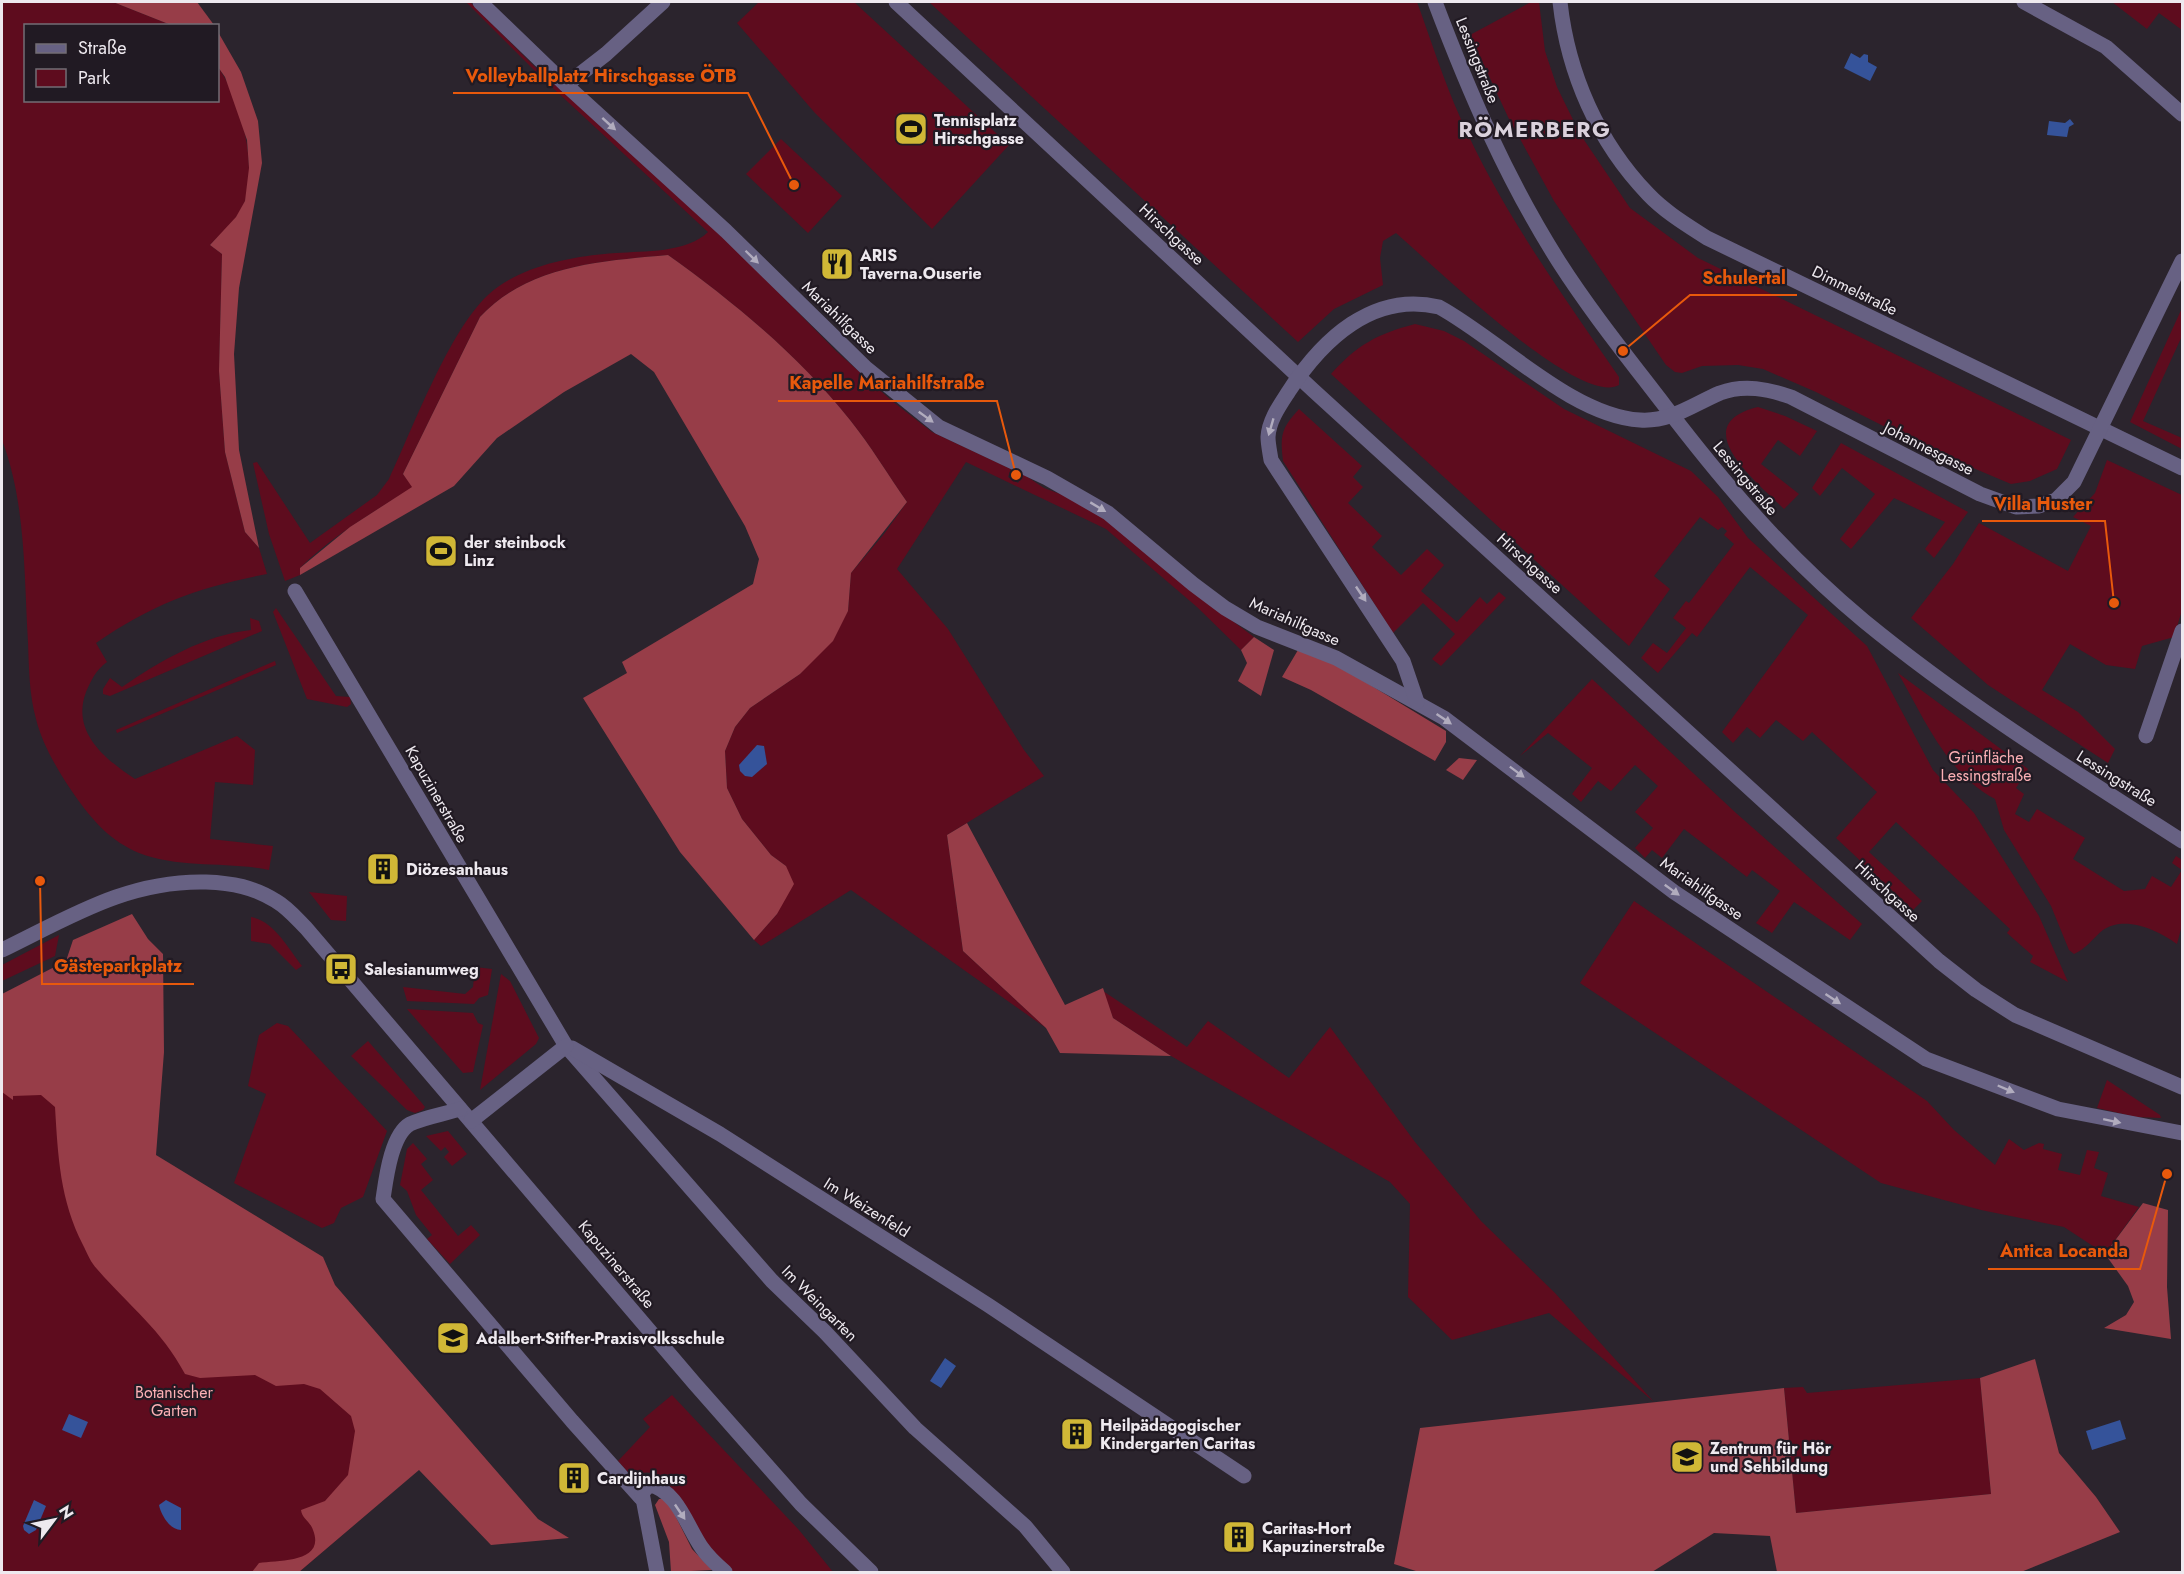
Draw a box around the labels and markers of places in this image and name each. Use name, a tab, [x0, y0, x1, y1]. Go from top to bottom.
callout: Volleyballplatz Hirschgasse ÖTB	[453, 57, 748, 93]
place label: Tennisplatz Hirschgasse	[934, 109, 1024, 150]
sports icon: Tennisplatz Hirschgasse	[893, 111, 929, 147]
place label: ARIS Taverna.Ouserie	[859, 244, 982, 285]
restaurant icon: ARIS Taverna.Ouserie	[819, 246, 855, 282]
callout: Schulertal	[1690, 259, 1797, 295]
callout: Kapelle Mariahilfstraße	[778, 365, 997, 401]
callout: Villa Huster	[1982, 485, 2105, 521]
place label: der steinbock Linz	[464, 531, 567, 572]
sports icon: der steinbock Linz	[423, 533, 459, 569]
building icon: Diözesanhaus	[365, 851, 401, 887]
place label: Diözesanhaus	[406, 858, 508, 881]
callout: Gästeparkplatz	[42, 948, 194, 984]
bus stop icon: Salesianumweg	[323, 951, 359, 987]
place label: Salesianumweg	[364, 958, 479, 981]
callout: Antica Locanda	[1988, 1233, 2140, 1269]
school or university icon: Adalbert-Stifter-Praxisvolksschule	[435, 1320, 471, 1356]
place label: Adalbert-Stifter-Praxisvolksschule	[475, 1327, 725, 1350]
place label: Heilpädagogischer Kindergarten Caritas	[1100, 1414, 1255, 1455]
building icon: Heilpädagogischer Kindergarten Caritas	[1059, 1416, 1095, 1452]
place label: Zentrum für Hör und Sehbildung	[1710, 1437, 1832, 1478]
school or university icon: Zentrum für Hör und Sehbildung	[1669, 1439, 1705, 1475]
building icon: Cardijnhaus	[556, 1460, 592, 1496]
place label: Cardijnhaus	[597, 1467, 685, 1490]
place label: Caritas-Hort Kapuzinerstraße	[1262, 1517, 1385, 1558]
building icon: Caritas-Hort Kapuzinerstraße	[1221, 1519, 1257, 1555]

